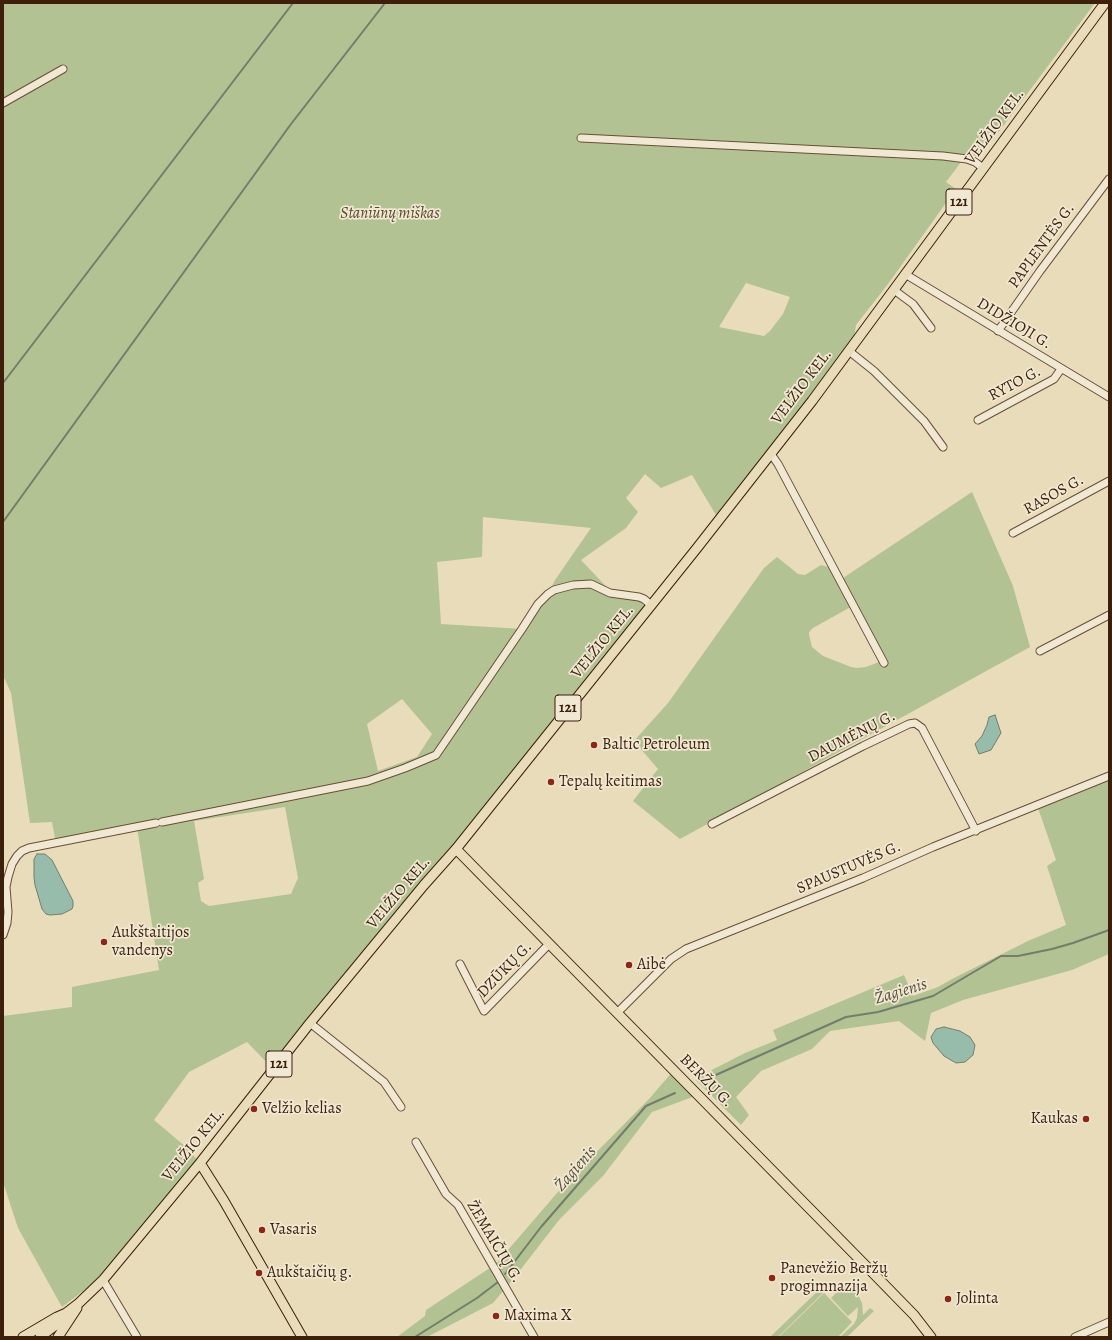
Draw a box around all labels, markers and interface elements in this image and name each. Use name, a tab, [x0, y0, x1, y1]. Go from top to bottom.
street label: VELŽIO KEL.	[961, 85, 1029, 169]
road number: 121	[946, 189, 972, 215]
street label: PAPLENTĖS G.	[1005, 200, 1079, 292]
park label: Staniūnų miškas	[340, 204, 440, 224]
street label: DIDŽIOJI G.	[973, 294, 1055, 354]
street label: VELŽIO KEL.	[768, 346, 836, 428]
street label: RYTO G.	[985, 362, 1045, 406]
street label: RASOS G.	[1021, 471, 1087, 519]
street label: VELŽIO KEL.	[568, 601, 638, 683]
road number: 121	[555, 695, 581, 721]
street label: DAUMĖNŲ G.	[805, 707, 899, 767]
place label: Baltic Petroleum	[602, 735, 710, 755]
marker: Baltic Petroleum	[589, 740, 599, 750]
place label: Tepalų keitimas	[559, 772, 662, 792]
marker: Tepalų keitimas	[546, 777, 556, 787]
street label: SPAUSTUVĖS G.	[794, 837, 904, 899]
street label: VELŽIO KEL.	[363, 853, 435, 933]
place label: Aukštaitijos vandenys	[112, 923, 190, 961]
marker: Aukštaitijos vandenys	[99, 937, 109, 947]
street label: DZŪKŲ G.	[473, 938, 537, 1002]
place label: Aibė	[637, 955, 666, 975]
marker: Aibė	[624, 960, 634, 970]
water label: Žagienis	[872, 974, 930, 1010]
street label: BERŽŲ G.	[675, 1050, 737, 1112]
road number: 121	[266, 1051, 292, 1077]
place label: Velžio kelias	[262, 1099, 342, 1119]
street label: VELŽIO KEL.	[159, 1104, 229, 1186]
marker: Velžio kelias	[249, 1104, 259, 1114]
place label: Kaukas	[1030, 1109, 1078, 1129]
marker: Kaukas	[1081, 1114, 1091, 1124]
water label: Žagienis	[551, 1142, 601, 1196]
street label: ŽEMAIČIŲ G.	[462, 1197, 526, 1287]
place label: Vasaris	[270, 1220, 317, 1240]
marker: Vasaris	[257, 1225, 267, 1235]
place label: Panevėžio Beržų progimnazija	[780, 1259, 888, 1297]
place label: Aukštaičių g.	[267, 1263, 352, 1283]
marker: Aukštaičių g.	[254, 1268, 264, 1278]
marker: Panevėžio Beržų progimnazija	[767, 1273, 777, 1283]
place label: Jolinta	[956, 1289, 998, 1309]
marker: Jolinta	[943, 1294, 953, 1304]
place label: Maxima X	[504, 1306, 571, 1326]
marker: Maxima X	[491, 1311, 501, 1321]

